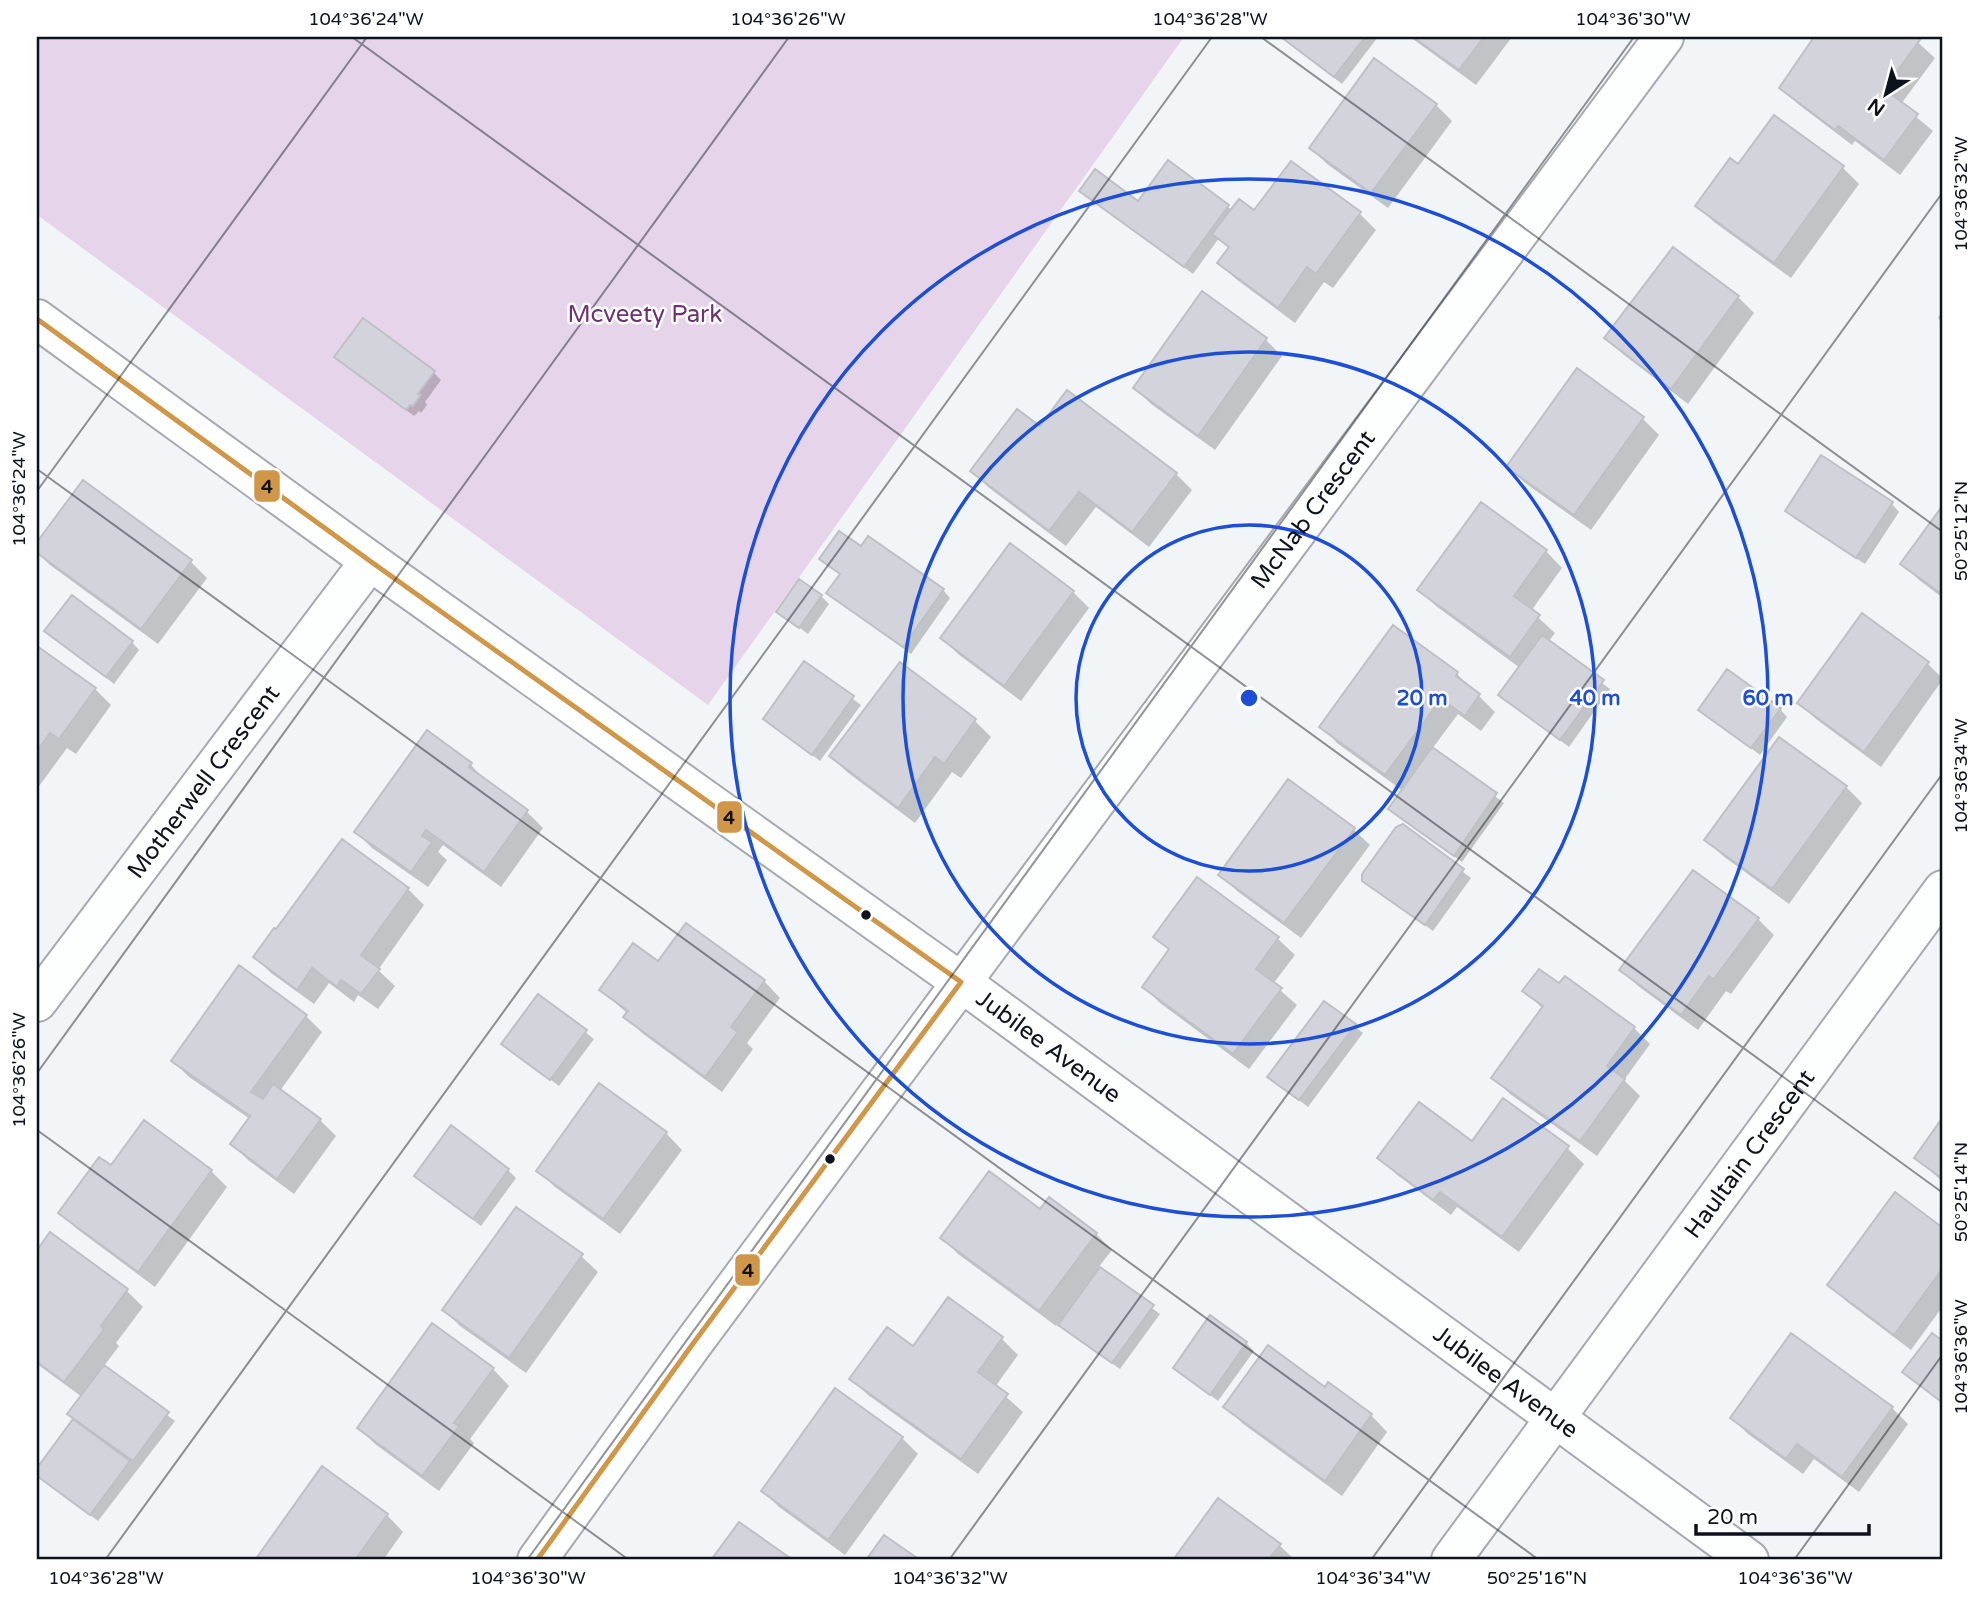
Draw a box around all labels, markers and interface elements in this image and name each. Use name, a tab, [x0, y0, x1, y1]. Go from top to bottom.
text: 104°36'24"W	[308, 8, 424, 30]
text: 104°36'26"W	[730, 8, 846, 30]
text: 104°36'28"W	[1152, 8, 1268, 30]
text: 104°36'30"W	[1575, 8, 1691, 30]
north arrow	[1850, 60, 1920, 130]
text: N	[1864, 94, 1889, 120]
text: 104°36'32"W	[1950, 136, 1972, 252]
park label: Mcveety Park	[568, 300, 722, 329]
street label: McNab Crescent	[1245, 425, 1381, 594]
text: 104°36'24"W	[8, 431, 30, 547]
line badge: 4	[253, 469, 281, 503]
text: 4	[261, 476, 273, 498]
text: 50°25'12"N	[1950, 481, 1972, 581]
street label: Motherwell Crescent	[121, 679, 286, 884]
centre of rings	[1237, 686, 1261, 710]
text: 20 m	[1396, 686, 1448, 711]
text: 40 m	[1569, 686, 1621, 711]
text: 60 m	[1742, 686, 1794, 711]
text: 104°36'34"W	[1950, 718, 1972, 834]
line badge: 4	[716, 800, 743, 834]
text: 4	[723, 807, 735, 829]
unlabelled marker	[859, 908, 873, 922]
street label: Jubilee Avenue	[971, 984, 1127, 1109]
text: 104°36'26"W	[8, 1012, 30, 1128]
street label: Haultain Crescent	[1678, 1064, 1821, 1244]
text: 50°25'14"N	[1950, 1142, 1972, 1242]
unlabelled marker	[823, 1152, 837, 1166]
line badge: 4	[734, 1253, 761, 1287]
text: 4	[742, 1260, 754, 1282]
text: 104°36'36"W	[1950, 1299, 1972, 1415]
street label: Jubilee Avenue	[1428, 1319, 1584, 1444]
scale bar	[1696, 1492, 1870, 1536]
text: 20 m	[1707, 1505, 1758, 1530]
text: 104°36'28"W	[48, 1567, 164, 1589]
text: 104°36'30"W	[470, 1567, 586, 1589]
text: 104°36'32"W	[892, 1567, 1008, 1589]
text: 104°36'34"W	[1315, 1567, 1431, 1589]
text: 50°25'16"N	[1487, 1567, 1587, 1589]
text: 104°36'36"W	[1737, 1567, 1853, 1589]

